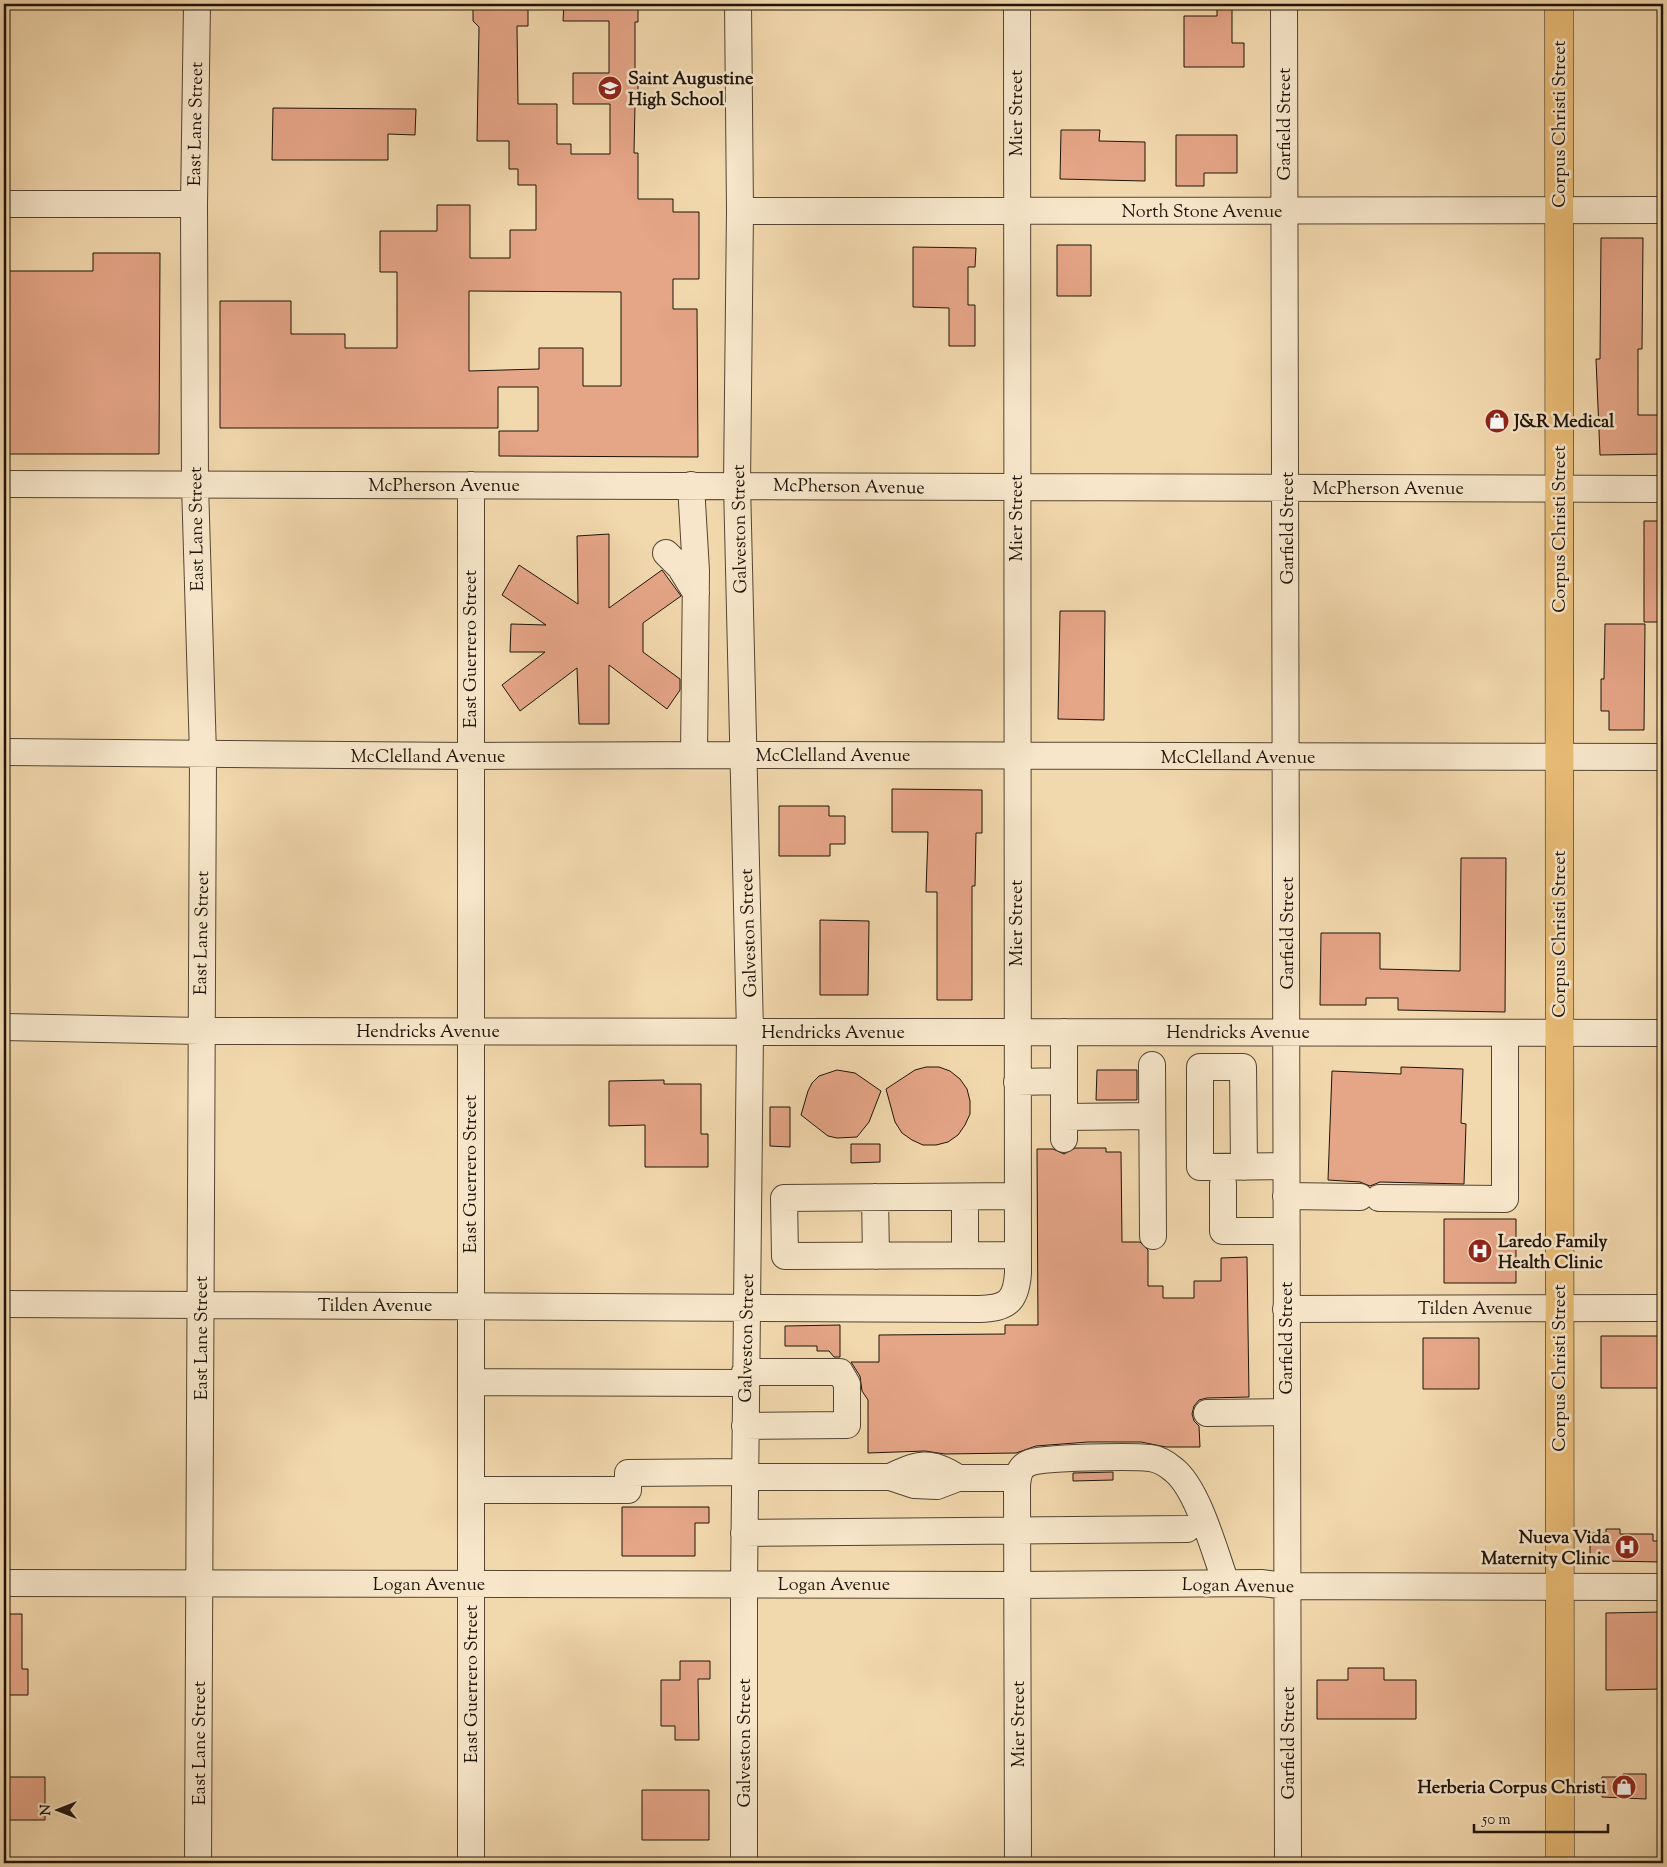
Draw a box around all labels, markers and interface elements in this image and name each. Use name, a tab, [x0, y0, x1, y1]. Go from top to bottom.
street label: Corpus Christi Street	[1548, 40, 1574, 208]
street label: East Lane Street	[183, 62, 211, 187]
place label: Saint Augustine High School	[628, 67, 754, 114]
street label: Garfield Street	[1273, 68, 1299, 180]
street label: Mier Street	[1005, 69, 1031, 157]
school or university icon: Saint Augustine High School	[597, 75, 623, 101]
street label: North Stone Avenue	[1122, 200, 1282, 226]
shop icon: J&R Medical	[1484, 408, 1510, 434]
place label: J&R Medical	[1512, 410, 1615, 436]
street label: Corpus Christi Street	[1548, 445, 1574, 613]
street label: Galveston Street	[727, 464, 755, 594]
street label: East Lane Street	[184, 466, 212, 591]
street label: Garfield Street	[1276, 472, 1302, 584]
street label: McPherson Avenue	[368, 474, 520, 500]
street label: McPherson Avenue	[773, 474, 925, 502]
street label: Mier Street	[1005, 474, 1031, 562]
street label: McPherson Avenue	[1312, 477, 1464, 503]
street label: East Guerrero Street	[459, 570, 485, 728]
street label: McClelland Avenue	[755, 744, 911, 770]
street label: McClelland Avenue	[350, 745, 506, 771]
street label: McClelland Avenue	[1160, 746, 1316, 772]
street label: Corpus Christi Street	[1548, 850, 1574, 1018]
street label: Galveston Street	[735, 868, 765, 998]
street label: East Lane Street	[189, 871, 217, 996]
street label: Garfield Street	[1276, 877, 1302, 989]
street label: Mier Street	[1005, 879, 1031, 967]
street label: Hendricks Avenue	[356, 1020, 500, 1046]
street label: Hendricks Avenue	[761, 1021, 905, 1047]
street label: Hendricks Avenue	[1166, 1021, 1310, 1047]
street label: East Guerrero Street	[459, 1095, 485, 1253]
place label: Laredo Family Health Clinic	[1498, 1230, 1608, 1277]
hospital icon: Laredo Family Health Clinic	[1467, 1238, 1493, 1264]
street label: Galveston Street	[734, 1273, 762, 1403]
street label: East Lane Street	[190, 1276, 216, 1400]
street label: Garfield Street	[1275, 1282, 1301, 1394]
street label: Corpus Christi Street	[1548, 1284, 1574, 1452]
street label: Tilden Avenue	[318, 1294, 432, 1320]
street label: Tilden Avenue	[1418, 1297, 1532, 1323]
place label: Nueva Vida Maternity Clinic	[1481, 1526, 1611, 1573]
hospital icon: Nueva Vida Maternity Clinic	[1614, 1534, 1640, 1560]
street label: Logan Avenue	[373, 1573, 485, 1599]
street label: Logan Avenue	[778, 1573, 890, 1599]
street label: Logan Avenue	[1182, 1573, 1294, 1601]
street label: East Guerrero Street	[460, 1605, 486, 1763]
street label: Galveston Street	[733, 1678, 759, 1808]
street label: Mier Street	[1007, 1680, 1033, 1768]
street label: East Lane Street	[188, 1681, 214, 1805]
street label: Garfield Street	[1277, 1687, 1303, 1799]
shop icon: Herberia Corpus Christi	[1611, 1774, 1637, 1800]
place label: Herberia Corpus Christi	[1418, 1776, 1607, 1802]
north arrow	[32, 1784, 82, 1834]
scale bar	[1474, 1802, 1608, 1834]
text: N	[37, 1804, 57, 1816]
text: 50 m	[1481, 1810, 1511, 1831]

